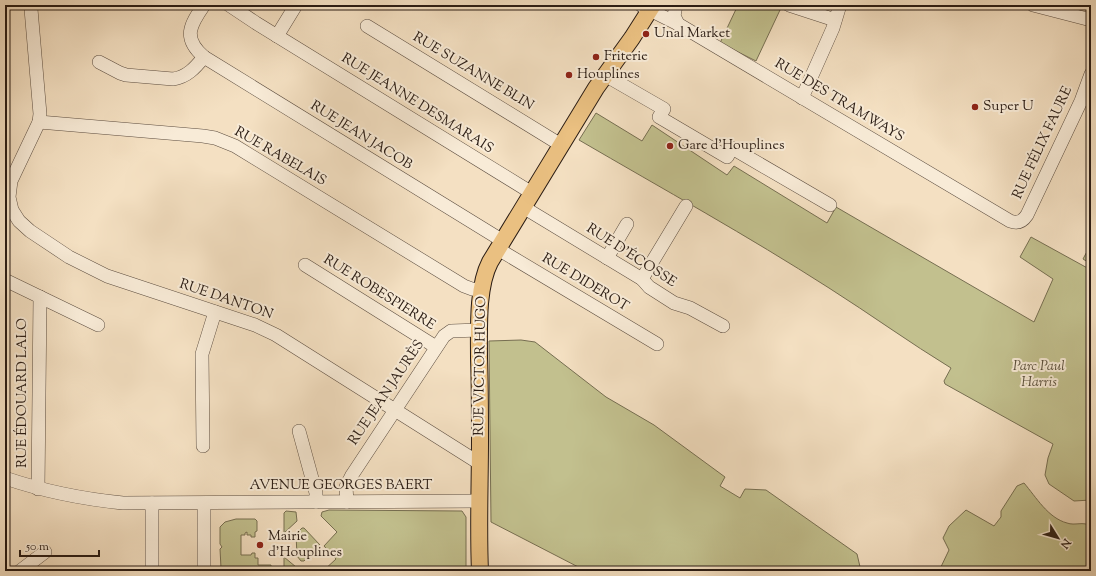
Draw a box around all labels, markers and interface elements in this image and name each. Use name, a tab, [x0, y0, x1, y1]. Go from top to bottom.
place label: Unal Market	[654, 24, 730, 44]
street label: RUE SUZANNE BLIN	[409, 28, 537, 116]
marker: Unal Market	[641, 29, 651, 39]
place label: Friterie	[604, 47, 648, 67]
street label: RUE JEANNE DESMARAIS	[337, 49, 497, 159]
marker: Friterie	[591, 52, 601, 62]
street label: RUE DES TRAMWAYS	[770, 54, 908, 148]
place label: Houplines	[577, 65, 640, 85]
marker: Houplines	[564, 70, 574, 80]
street label: RUE FÉLIX FAURE	[1008, 83, 1078, 203]
street label: RUE JEAN JACOB	[306, 97, 416, 176]
place label: Super U	[983, 97, 1034, 117]
marker: Super U	[970, 102, 980, 112]
street label: RUE RABELAIS	[230, 122, 330, 192]
place label: Gare d'Houplines	[678, 136, 784, 156]
marker: Gare d'Houplines	[665, 141, 675, 151]
street label: RUE D'ÉCOSSE	[582, 219, 680, 293]
street label: RUE DIDEROT	[538, 249, 633, 317]
street label: RUE ROBESPIERRE	[319, 250, 439, 336]
street label: RUE DANTON	[177, 275, 275, 325]
street label: RUE VICTOR HUGO	[470, 296, 492, 436]
street label: RUE ÉDOUARD LALO	[13, 318, 33, 468]
street label: RUE JEAN JAURÈS	[344, 336, 430, 450]
park label: Parc Paul Harris	[1013, 357, 1065, 393]
street label: AVENUE GEORGES BAERT	[250, 476, 433, 496]
north arrow	[1038, 518, 1078, 558]
place label: Mairie d'Houplines	[268, 527, 342, 563]
scale bar	[20, 532, 99, 558]
text: N	[1056, 534, 1075, 552]
text: 50 m	[25, 538, 49, 556]
marker: Mairie d'Houplines	[255, 540, 265, 550]

